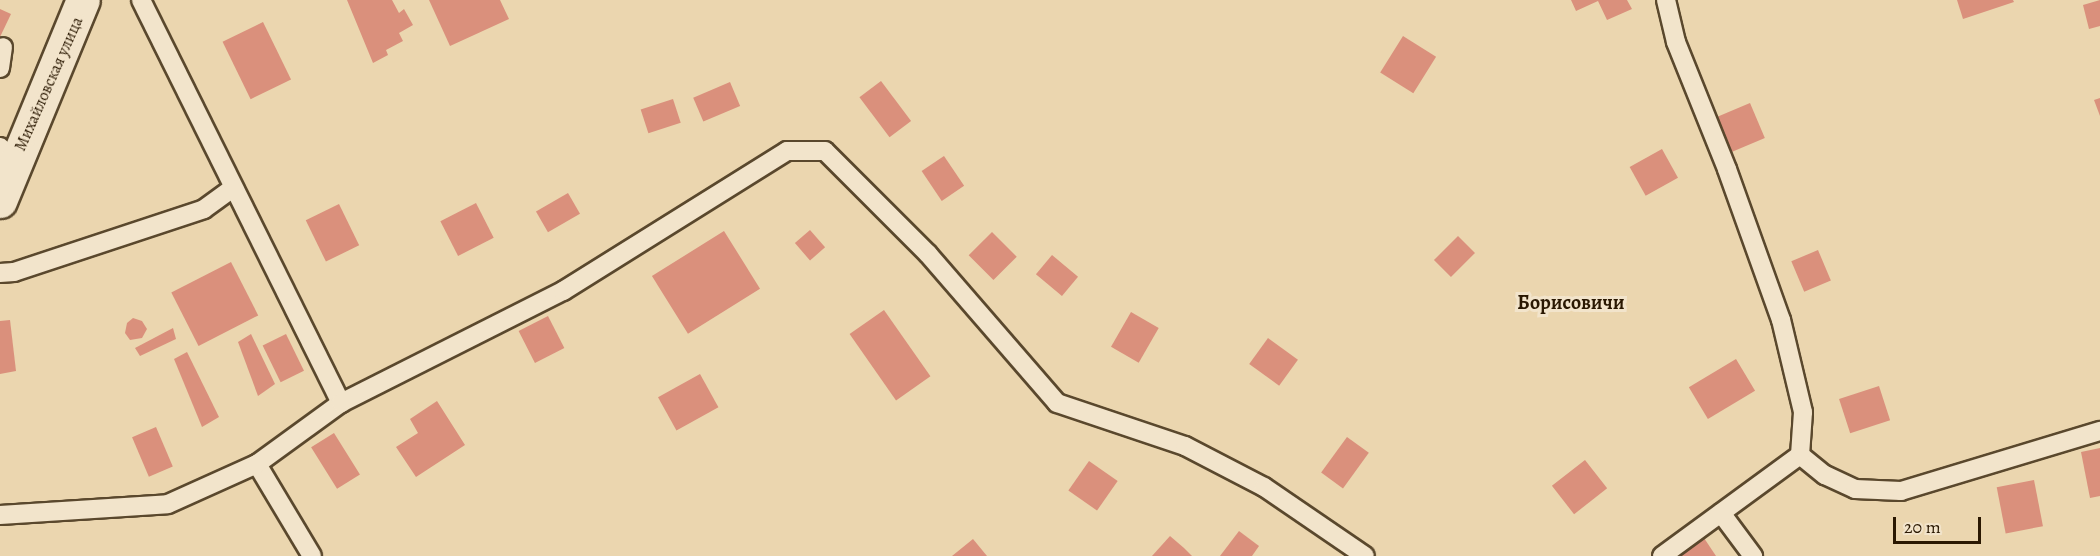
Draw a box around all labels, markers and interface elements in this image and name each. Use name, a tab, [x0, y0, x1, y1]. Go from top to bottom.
street label: Михайловская улица	[11, 14, 87, 154]
district label: Борисовичи	[1517, 290, 1625, 314]
scale bar	[1896, 505, 1984, 543]
text: 20 m	[1904, 515, 1941, 539]

